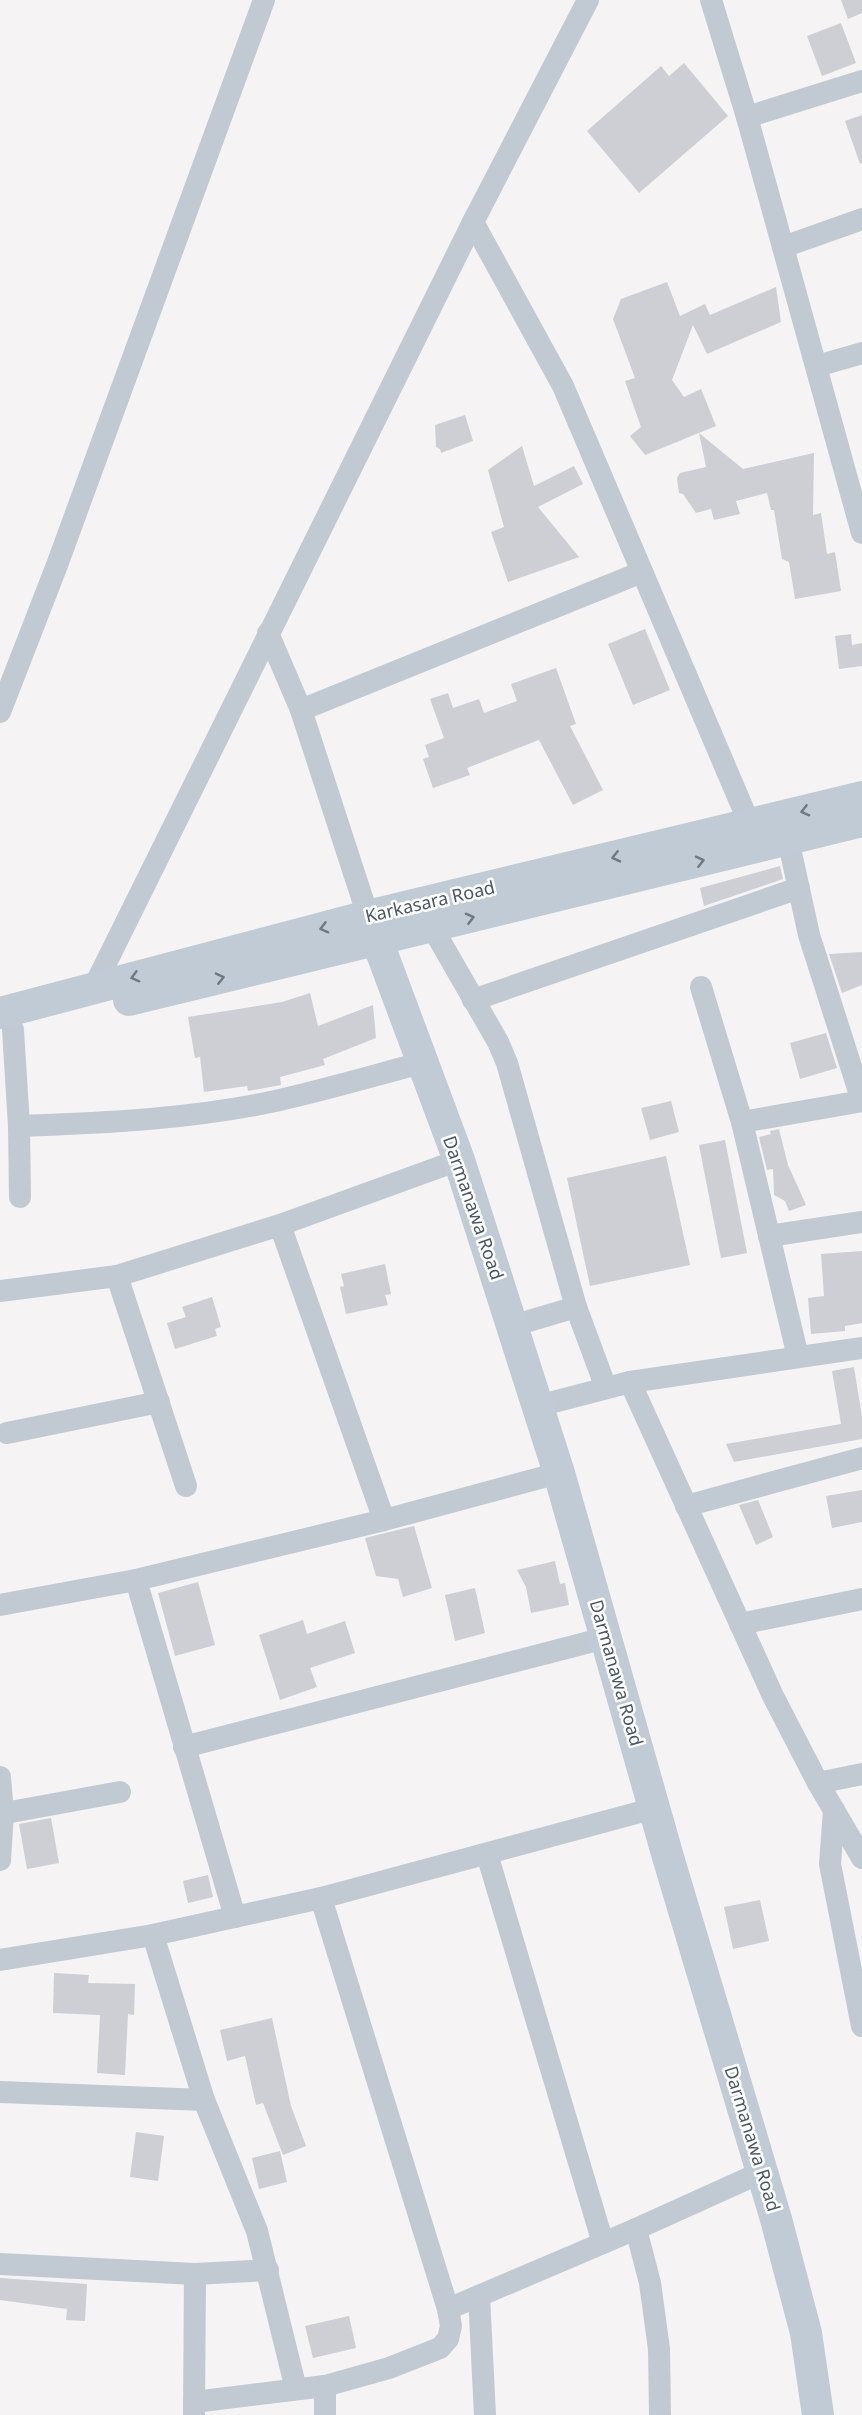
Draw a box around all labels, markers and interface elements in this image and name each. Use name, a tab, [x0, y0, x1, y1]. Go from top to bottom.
one-way arrow	[800, 804, 810, 817]
one-way arrow	[611, 850, 621, 863]
one-way arrow	[695, 855, 705, 868]
street label: Karkasara Road	[363, 874, 497, 928]
one-way arrow	[465, 912, 475, 925]
one-way arrow	[319, 920, 329, 933]
one-way arrow	[131, 969, 141, 982]
one-way arrow	[214, 973, 224, 986]
street label: Darmanawa Road	[438, 1132, 510, 1283]
street label: Darmanawa Road	[585, 1597, 649, 1749]
street label: Darmanawa Road	[719, 2063, 787, 2214]

